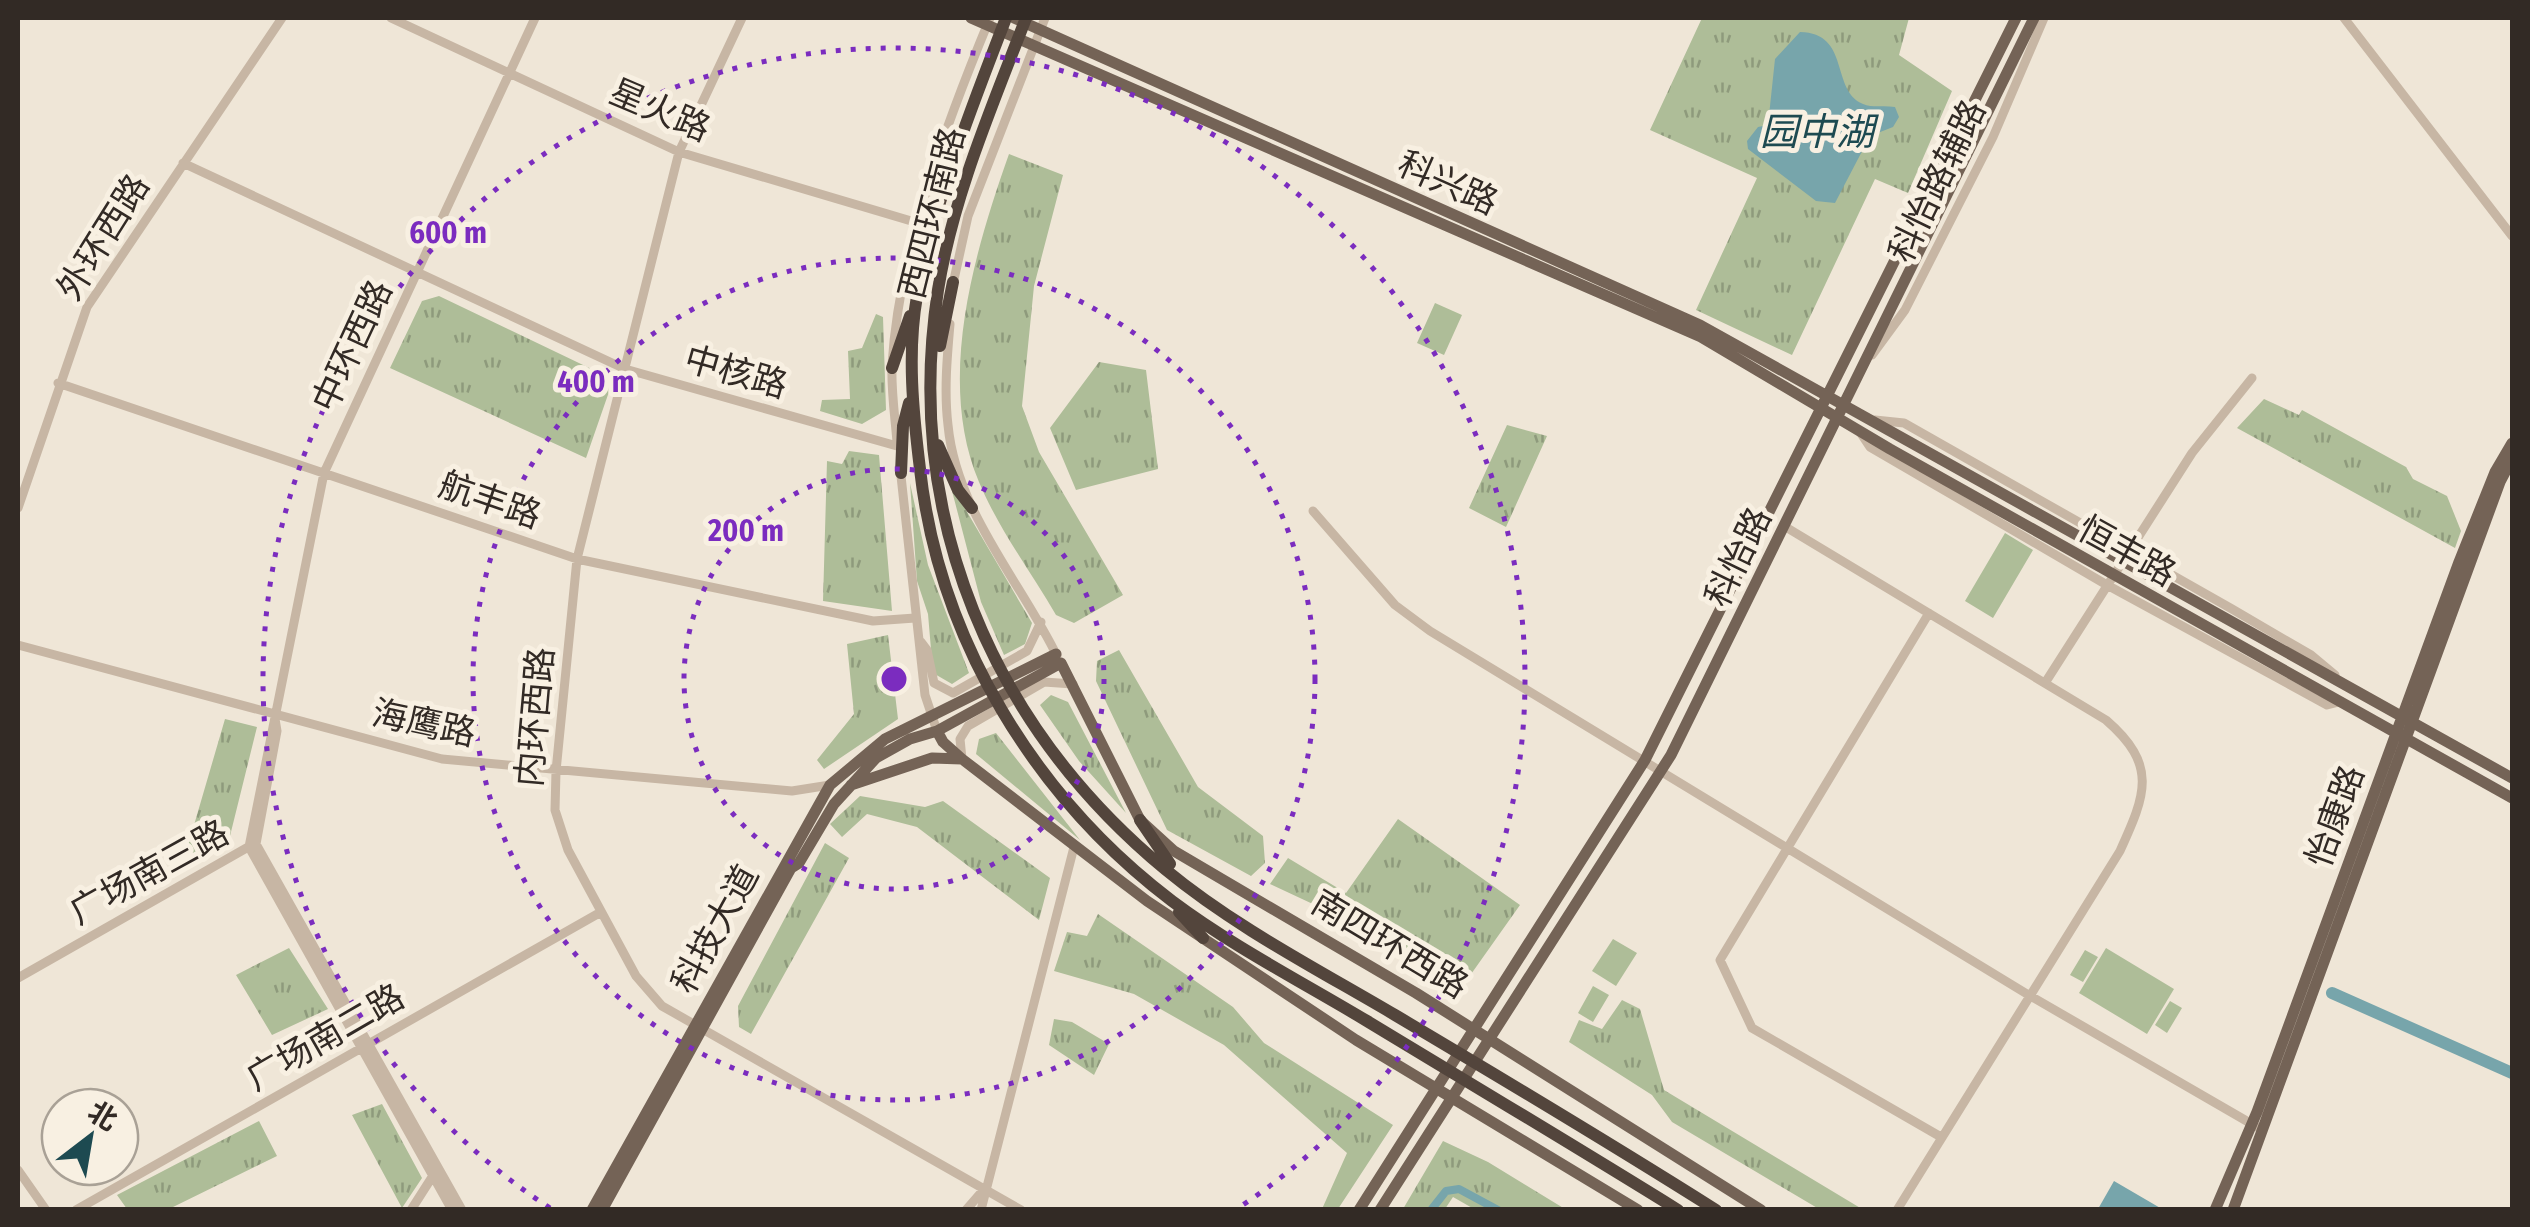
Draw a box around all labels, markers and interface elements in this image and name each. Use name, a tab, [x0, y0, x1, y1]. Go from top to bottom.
street label: 星火路	[603, 70, 717, 150]
street label: 科怡路辅路	[1880, 93, 1994, 269]
water label: 园中湖	[1760, 109, 1879, 155]
street label: 西四环南路	[890, 123, 974, 303]
street label: 科兴路	[1391, 142, 1505, 224]
street label: 外环西路	[48, 167, 158, 307]
text: 600 m	[409, 215, 487, 251]
street label: 中环西路	[303, 274, 401, 418]
street label: 中核路	[680, 337, 792, 407]
text: 400 m	[557, 364, 635, 400]
street label: 航丰路	[434, 463, 546, 537]
street label: 科怡路	[1696, 501, 1780, 613]
street label: 恒丰路	[2071, 507, 2183, 595]
text: 200 m	[707, 513, 784, 549]
street label: 内环西路	[508, 645, 562, 789]
centre of rings	[876, 661, 912, 697]
street label: 海鹰路	[368, 692, 480, 754]
street label: 怡康路	[2297, 759, 2373, 873]
street label: 广场南三路	[62, 811, 236, 933]
street label: 科技大道	[663, 858, 767, 1000]
street label: 南四环西路	[1304, 881, 1476, 1007]
street label: 广场南二路	[239, 975, 411, 1099]
north arrow	[40, 1087, 140, 1187]
text: 北	[82, 1095, 123, 1137]

